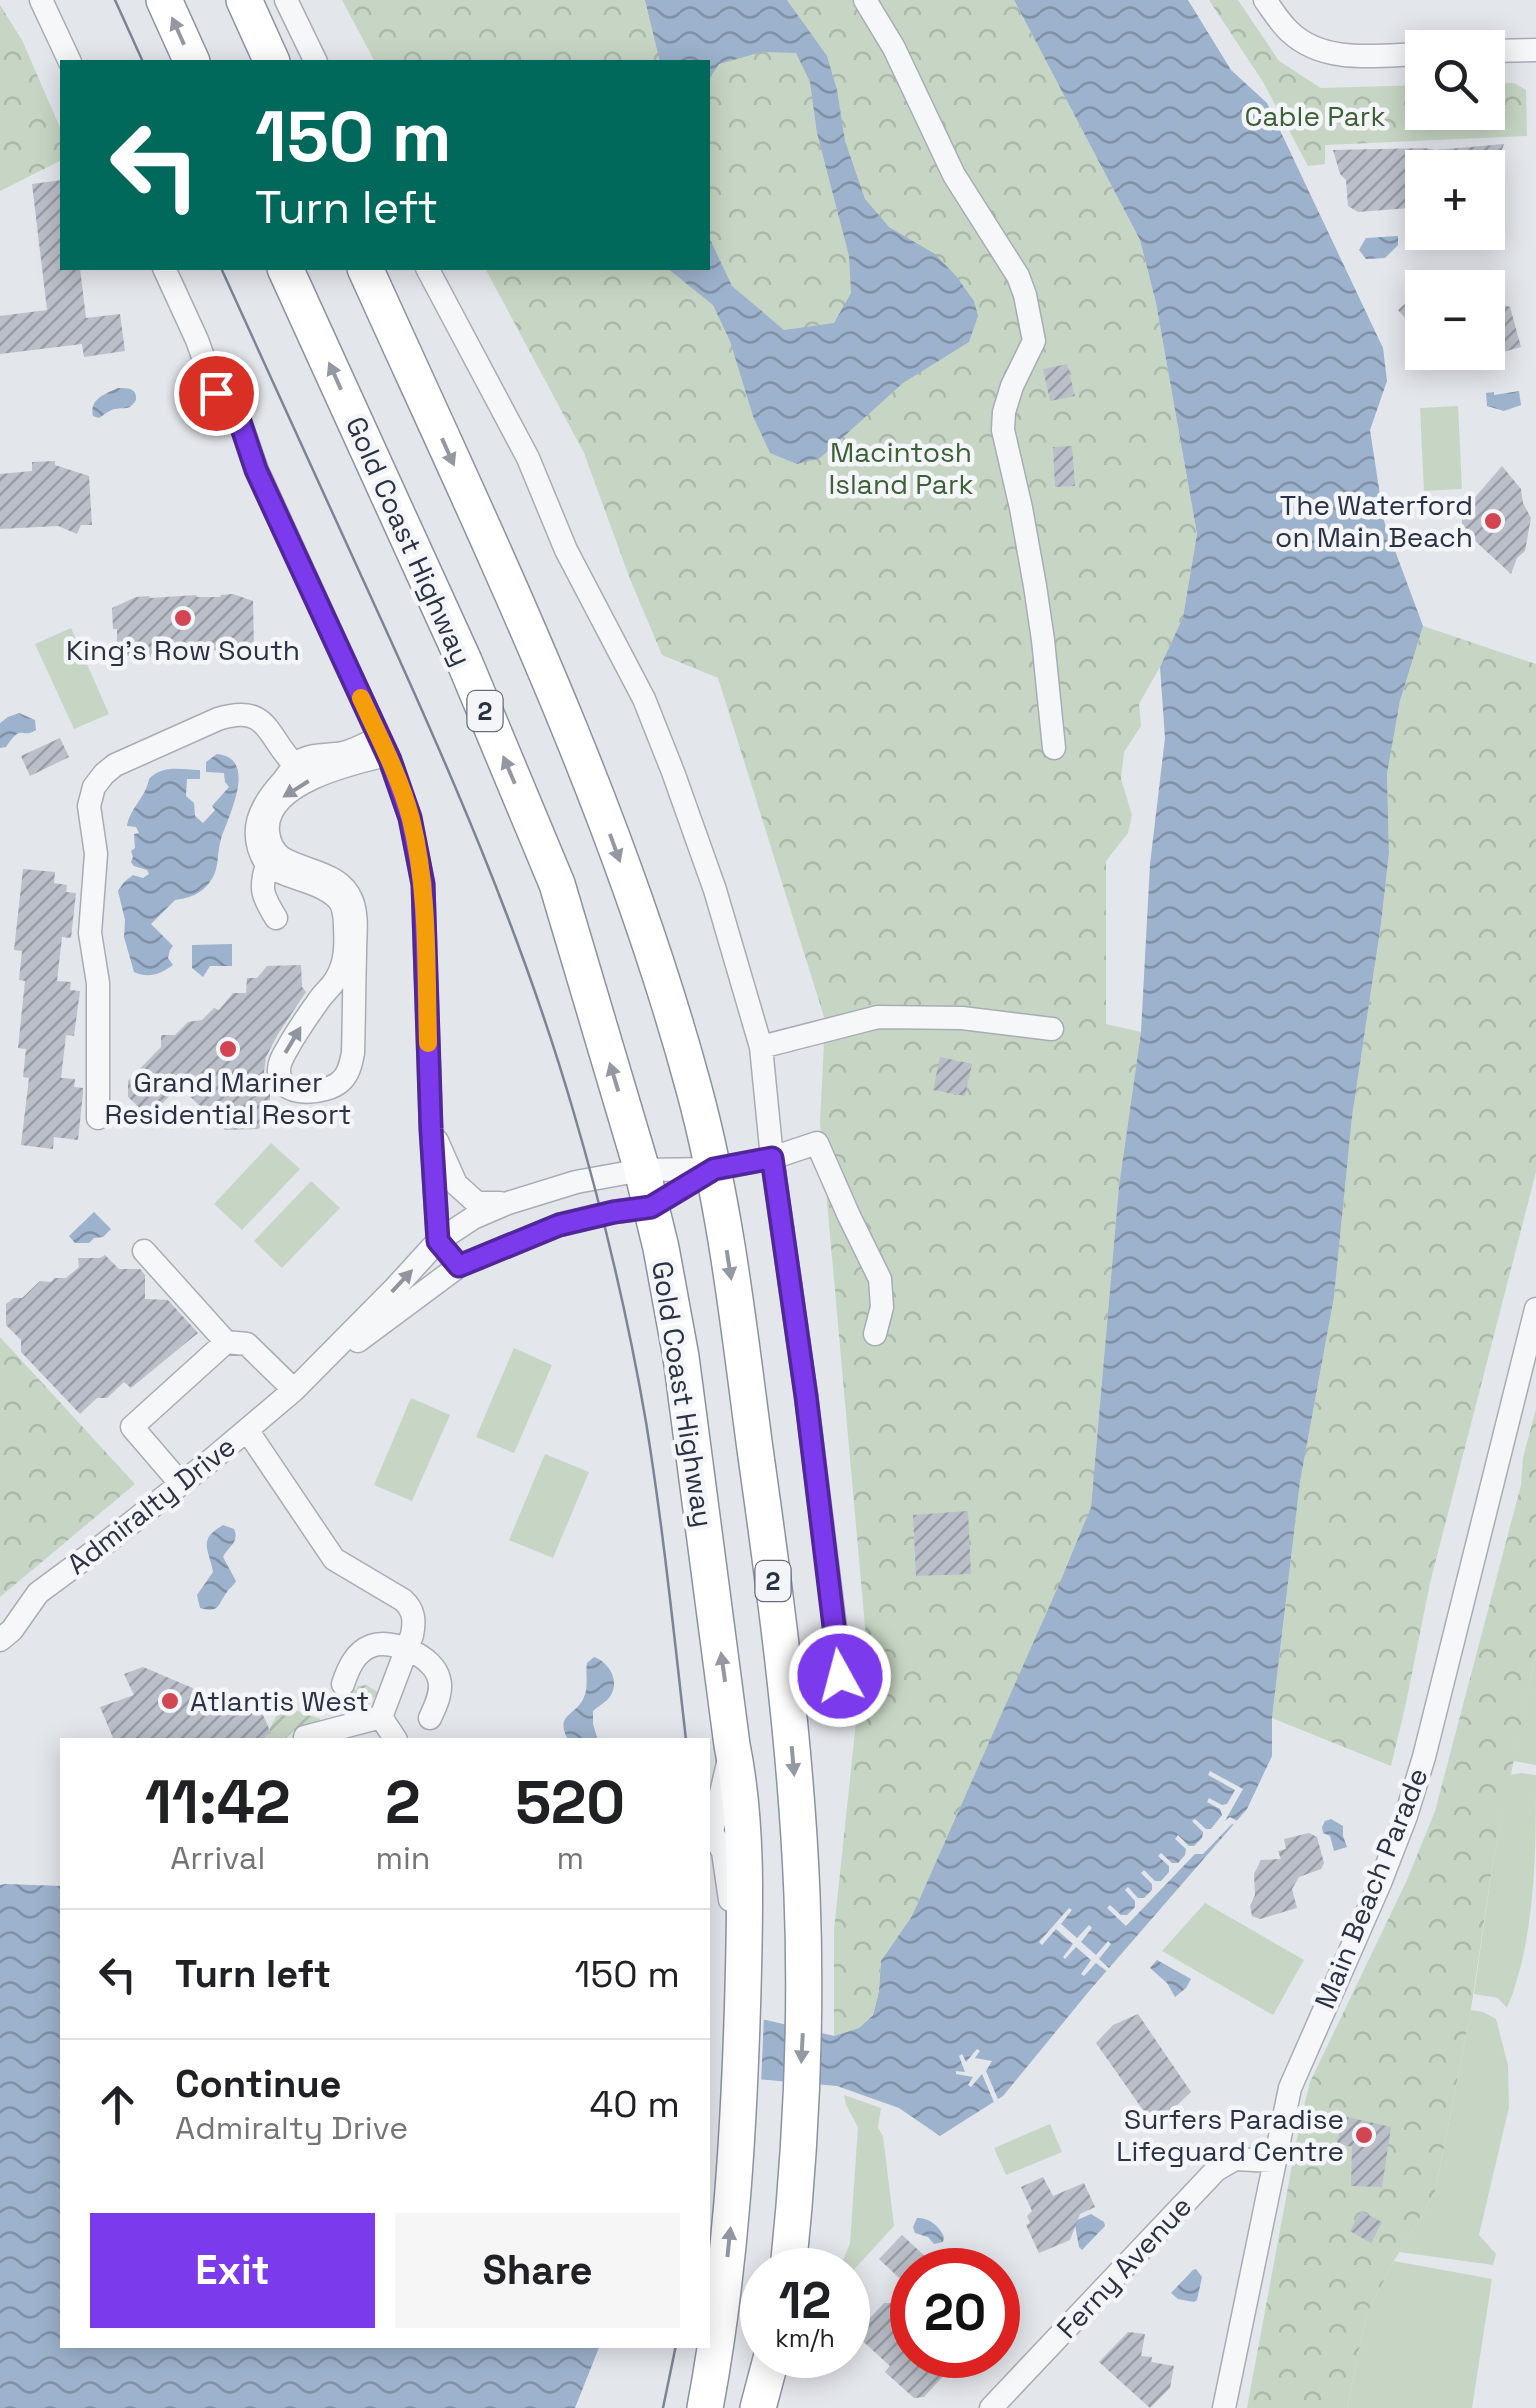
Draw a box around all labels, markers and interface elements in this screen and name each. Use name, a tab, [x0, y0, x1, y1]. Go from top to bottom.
one-way arrow	[170, 16, 186, 46]
map controls	[1405, 30, 1505, 370]
button: search	[1405, 30, 1505, 130]
text: 150 m	[255, 92, 452, 181]
park label: Cable Park	[1245, 98, 1385, 134]
icon: left	[90, 100, 220, 230]
button: +	[1405, 150, 1505, 250]
text: Turn left	[255, 179, 438, 236]
button: −	[1405, 270, 1505, 370]
pin	[174, 351, 259, 436]
one-way arrow	[327, 362, 343, 391]
icon: arrive	[189, 366, 244, 421]
street label: Gold Coast Highway	[338, 411, 480, 671]
park label: Macintosh Island Park	[828, 434, 974, 502]
one-way arrow	[440, 437, 456, 467]
place label: The Waterford on Main Beach	[1275, 487, 1473, 555]
marker: The Waterford on Main Beach	[1482, 510, 1504, 532]
marker: King's Row South	[172, 607, 194, 629]
place label: King's Row South	[66, 632, 300, 668]
road number: 2	[468, 691, 502, 731]
one-way arrow	[501, 755, 517, 784]
one-way arrow	[283, 779, 310, 797]
one-way arrow	[608, 834, 623, 864]
one-way arrow	[284, 1026, 301, 1054]
marker: Grand Mariner Residential Resort	[217, 1038, 239, 1060]
one-way arrow	[606, 1061, 621, 1092]
place label: Grand Mariner Residential Resort	[105, 1064, 351, 1132]
one-way arrow	[722, 1250, 738, 1282]
street label: Gold Coast Highway	[644, 1258, 722, 1530]
one-way arrow	[390, 1269, 413, 1293]
street label: Admiralty Drive	[60, 1428, 242, 1582]
road number: 2	[756, 1561, 790, 1601]
position arrow	[788, 1624, 892, 1728]
one-way arrow	[714, 1651, 730, 1683]
place label: Atlantis West	[190, 1683, 369, 1719]
marker: Atlantis West	[159, 1690, 181, 1712]
one-way arrow	[786, 1746, 802, 1778]
street label: Main Beach Parade	[1306, 1762, 1436, 2014]
text: 11:42	[145, 1764, 291, 1841]
text: 2	[385, 1764, 421, 1841]
text: 520	[515, 1764, 625, 1841]
text: Arrival	[170, 1838, 265, 1878]
text: min	[375, 1838, 430, 1878]
text: m	[556, 1838, 584, 1878]
icon: left	[90, 1947, 145, 2002]
text: Turn left	[175, 1950, 331, 1998]
text: 150 m	[575, 1950, 680, 1998]
one-way arrow	[794, 2033, 810, 2065]
text: Continue	[175, 2060, 341, 2108]
icon: ahead	[90, 2077, 145, 2132]
text: 40 m	[589, 2080, 680, 2128]
place label: Surfers Paradise Lifeguard Centre	[1116, 2101, 1344, 2169]
text: Admiralty Drive	[175, 2108, 408, 2148]
marker: Surfers Paradise Lifeguard Centre	[1353, 2124, 1375, 2146]
street label: Ferny Avenue	[1049, 2188, 1199, 2346]
button: Exit	[90, 2213, 375, 2328]
button: Share	[395, 2213, 680, 2328]
one-way arrow	[721, 2226, 737, 2258]
speed limit sign: 20	[890, 2248, 1020, 2378]
text: 12	[779, 2269, 831, 2333]
text: km/h	[775, 2322, 835, 2354]

